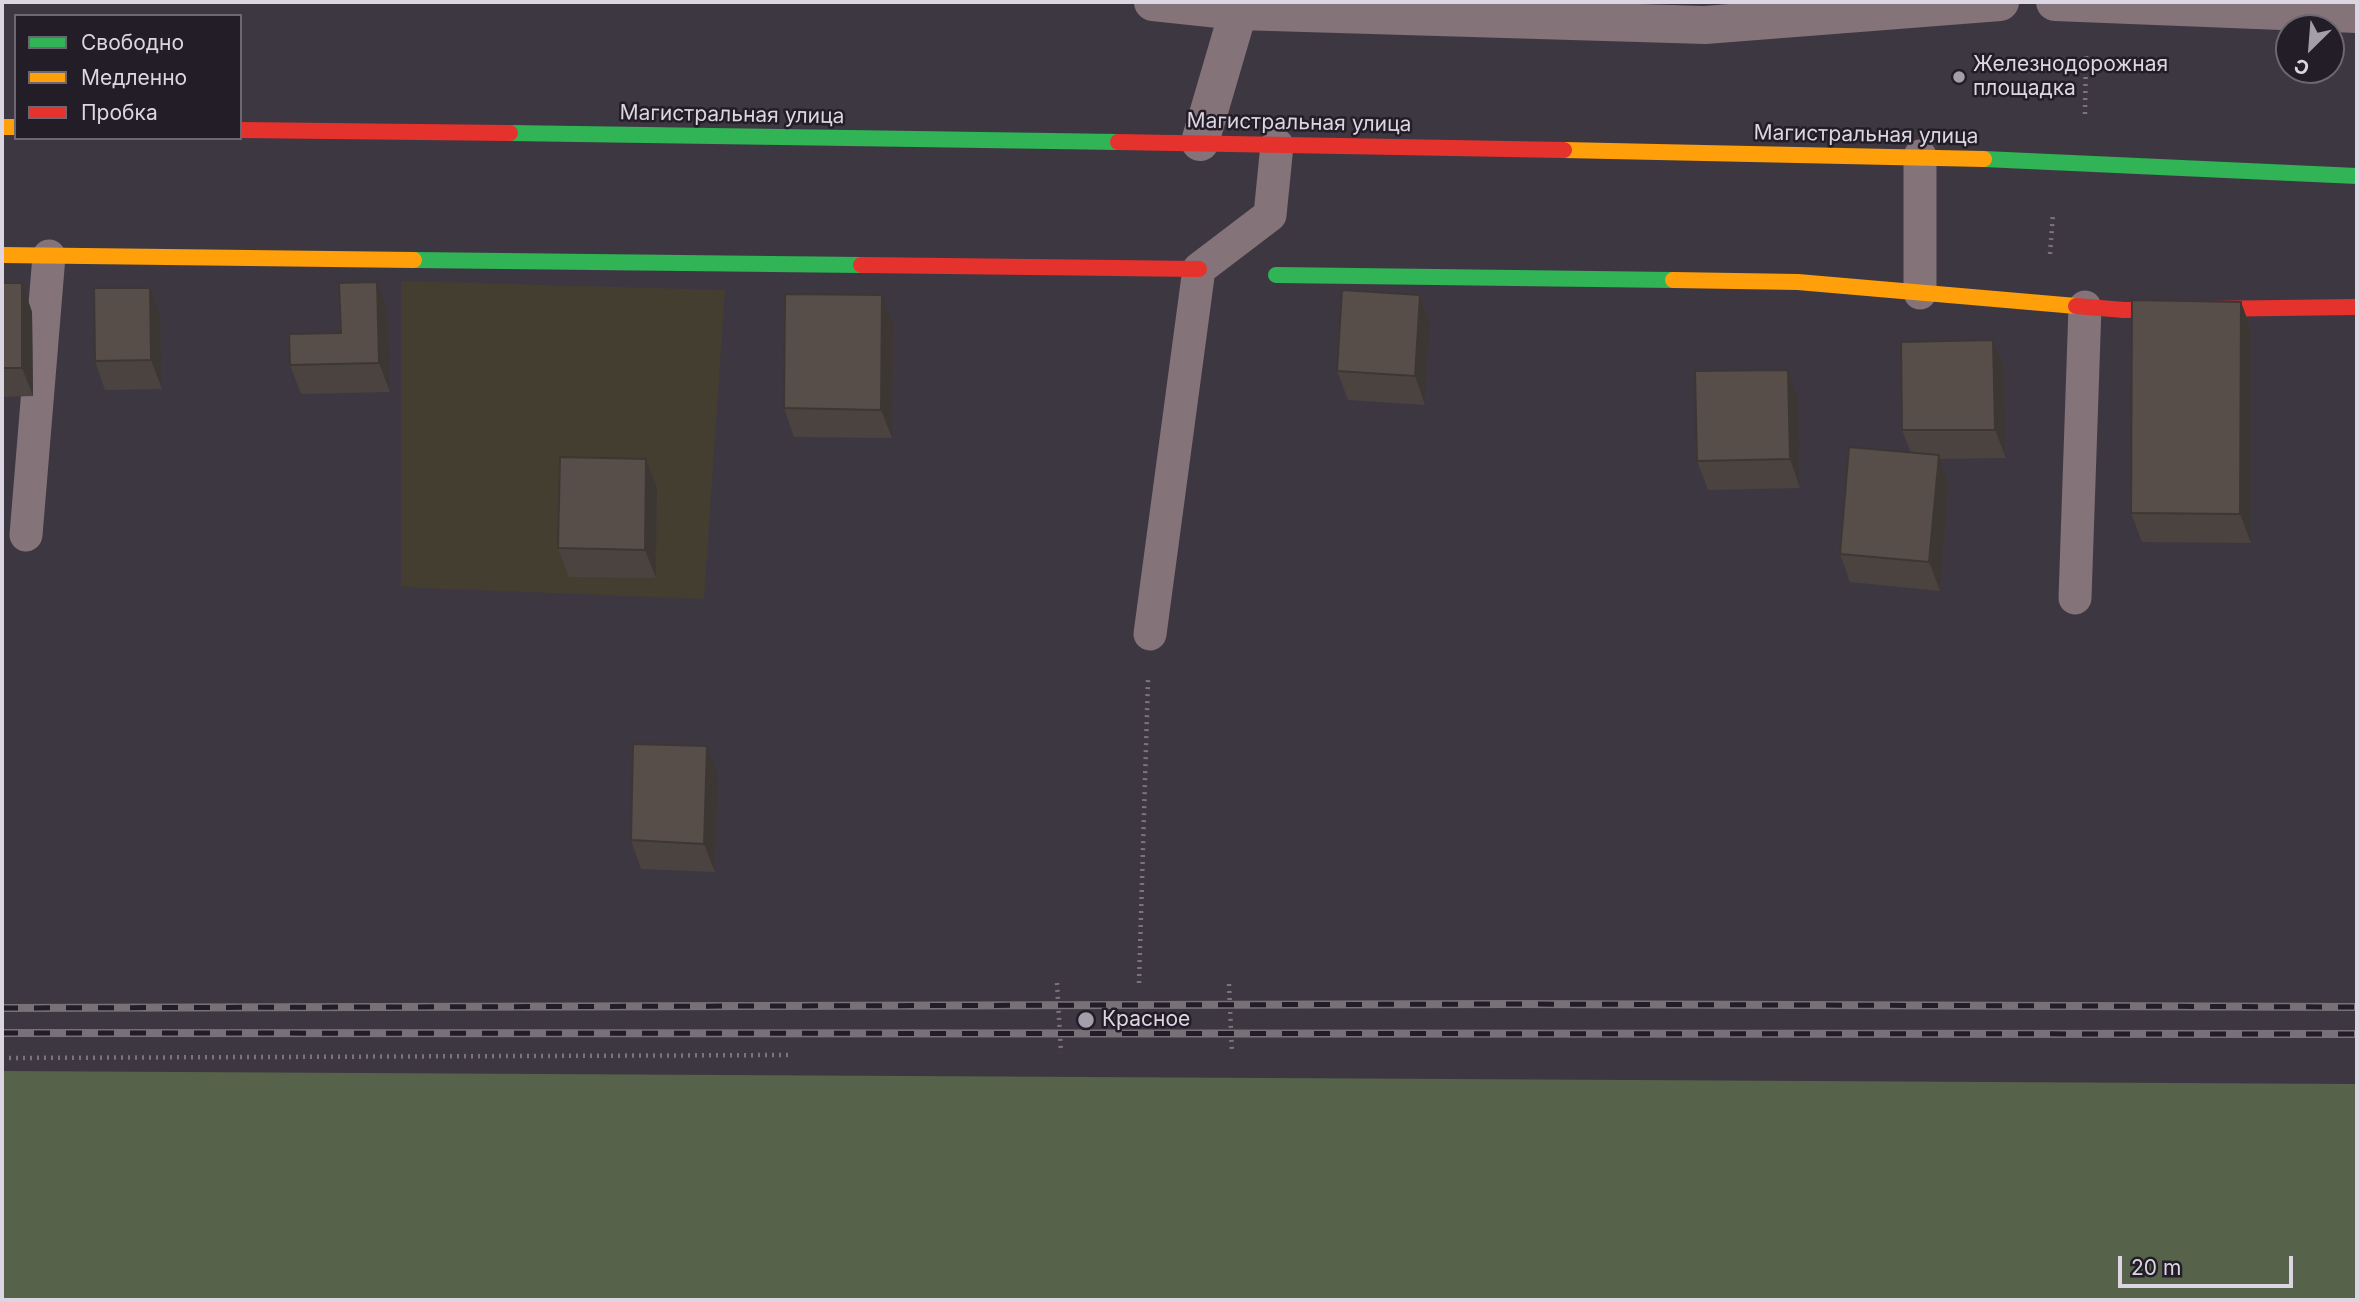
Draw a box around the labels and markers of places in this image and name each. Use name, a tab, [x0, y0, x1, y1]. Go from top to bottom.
place label: Железнодорожная площадка	[1973, 52, 2168, 102]
marker: Железнодорожная площадка	[1951, 69, 1967, 85]
place label: Красное	[1102, 1007, 1190, 1033]
marker: Красное	[1076, 1010, 1096, 1030]

